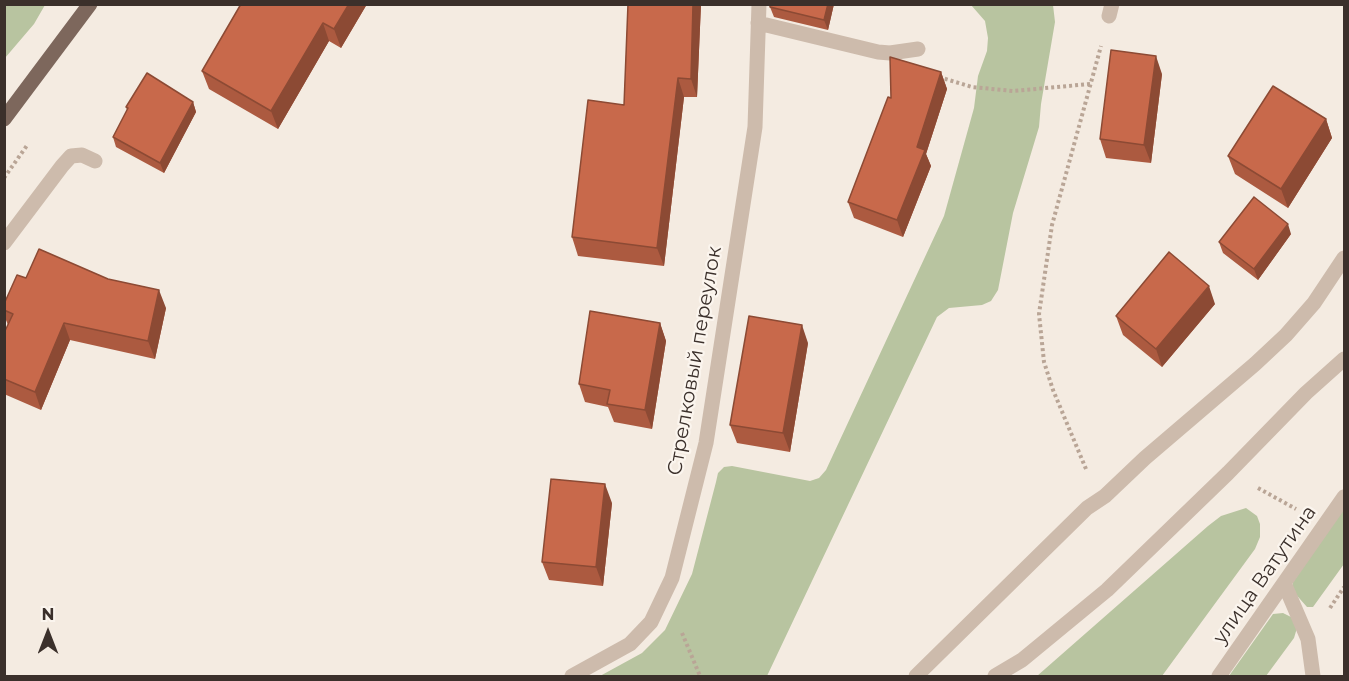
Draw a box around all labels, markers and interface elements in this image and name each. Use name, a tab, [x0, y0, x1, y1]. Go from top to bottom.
street label: Стрелковый переулок	[663, 245, 727, 477]
street label: улица Ватутина	[1208, 501, 1322, 649]
north arrow	[18, 603, 78, 663]
text: N	[42, 605, 54, 624]

